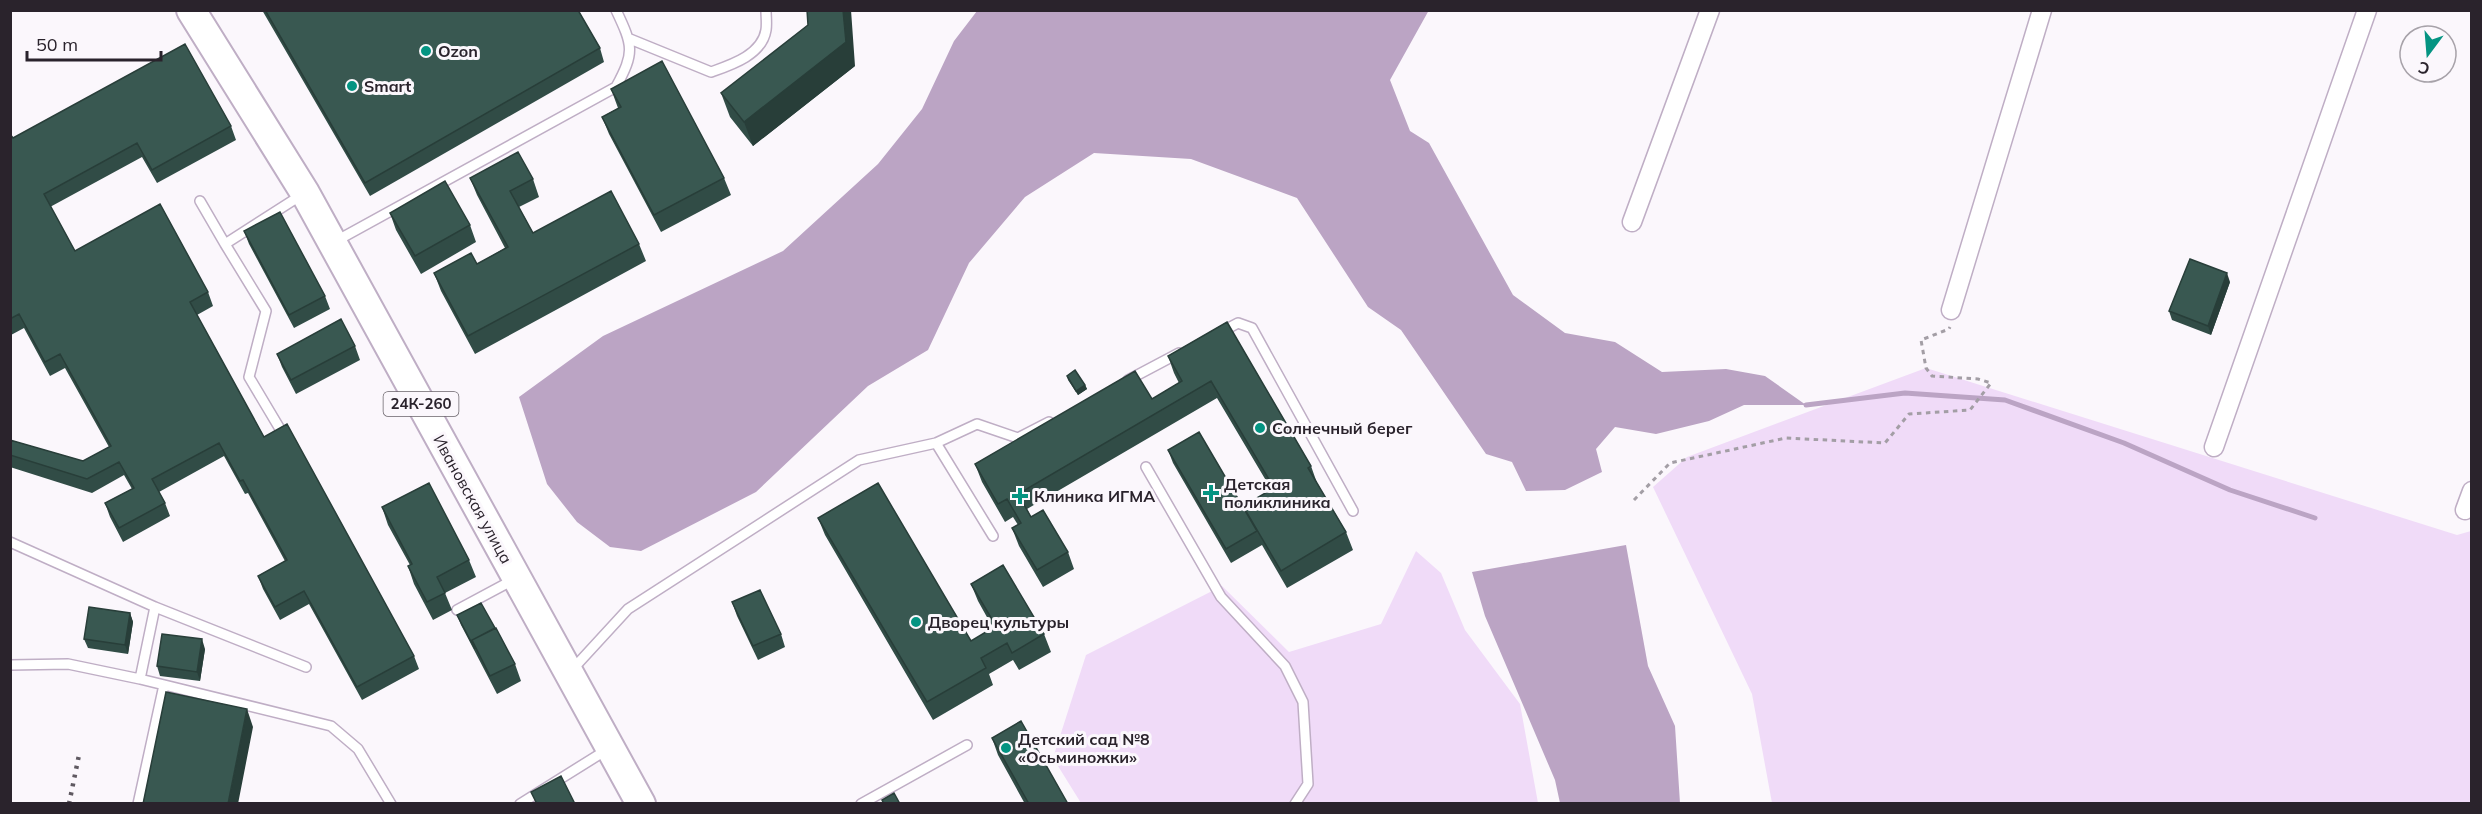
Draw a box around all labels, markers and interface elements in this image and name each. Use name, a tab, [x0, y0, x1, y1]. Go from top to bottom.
scale bar	[27, 24, 160, 62]
north arrow	[2398, 24, 2458, 84]
text: 50 m	[36, 33, 78, 56]
place label: Ozon	[438, 41, 478, 61]
marker: Ozon	[419, 44, 433, 58]
text: С	[2416, 57, 2432, 80]
place label: Smart	[364, 76, 411, 96]
marker: Smart	[345, 79, 359, 93]
road number: 24К-260	[384, 392, 458, 416]
place label: Солнечный берег	[1272, 418, 1413, 438]
marker: Солнечный берег	[1253, 421, 1267, 435]
street label: Ивановская улица	[429, 431, 517, 567]
place label: Детская поликлиника	[1224, 474, 1331, 512]
marker: Детская поликлиника	[1202, 484, 1220, 502]
place label: Клиника ИГМА	[1034, 486, 1155, 506]
marker: Клиника ИГМА	[1011, 487, 1029, 505]
place label: Дворец культуры	[928, 612, 1069, 632]
marker: Дворец культуры	[909, 615, 923, 629]
place label: Детский сад №8 «Осьминожки»	[1018, 729, 1150, 767]
marker: Детский сад №8 «Осьминожки»	[999, 741, 1013, 755]

